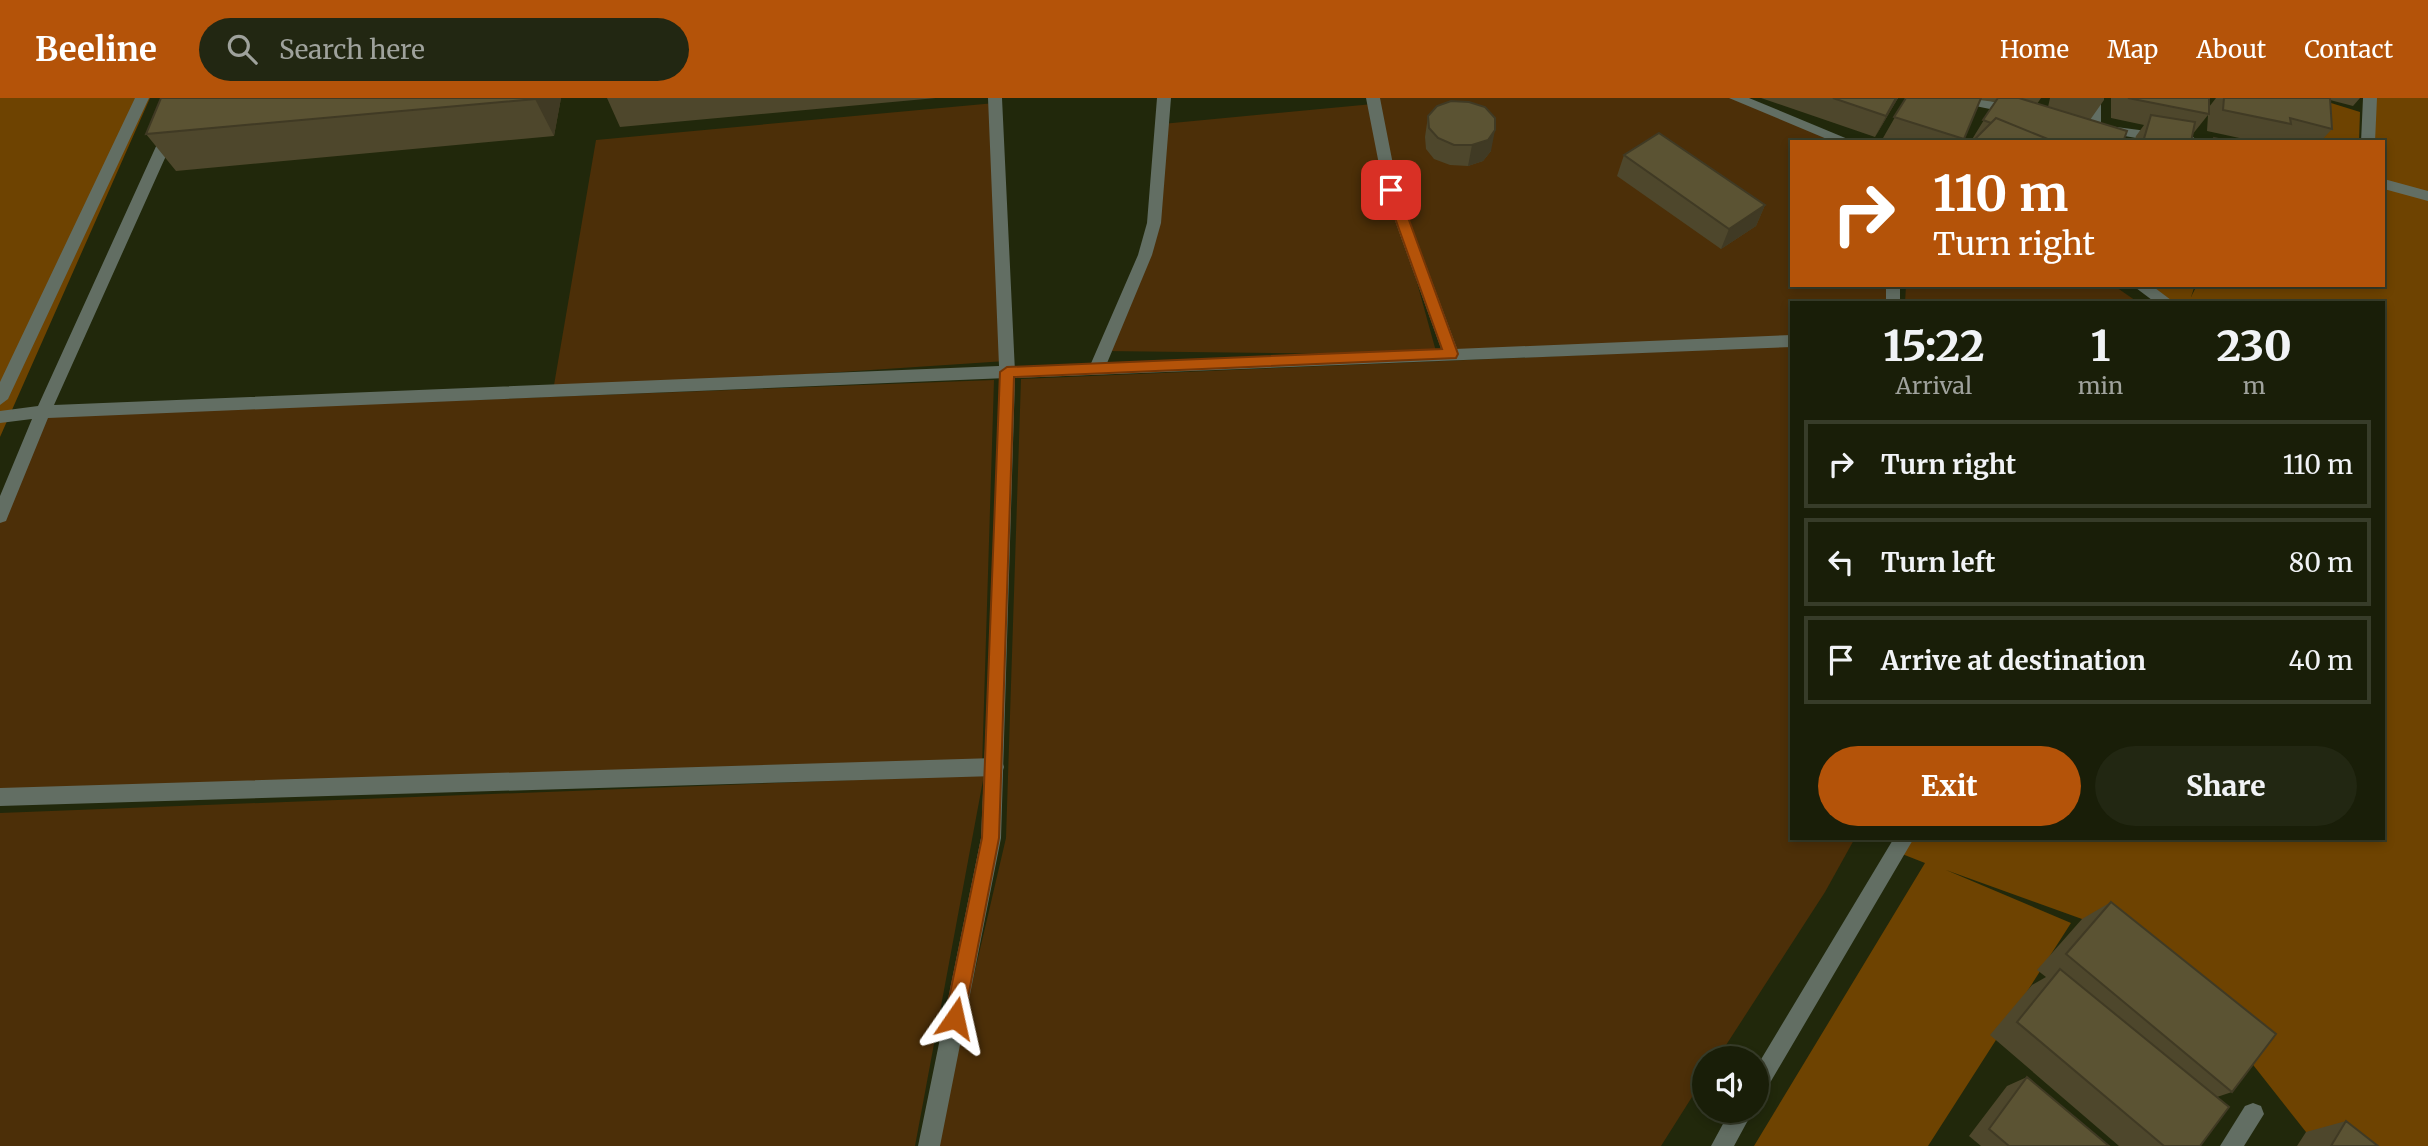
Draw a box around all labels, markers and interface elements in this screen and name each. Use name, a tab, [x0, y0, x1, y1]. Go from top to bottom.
search box	[199, 18, 689, 81]
text: Beeline	[35, 29, 157, 70]
icon: search	[223, 30, 261, 68]
text: Search here	[279, 33, 425, 66]
text: Home	[2000, 34, 2069, 65]
text: Map	[2107, 34, 2158, 65]
text: About	[2196, 34, 2266, 65]
text: Contact	[2304, 34, 2393, 65]
pin	[1361, 160, 1421, 220]
text: 110 m	[1933, 163, 2068, 224]
icon: right	[1818, 168, 1909, 259]
icon: arrive	[1372, 171, 1410, 209]
text: Turn right	[1933, 224, 2095, 264]
text: 15:22	[1883, 320, 1985, 372]
text: 1	[2091, 320, 2110, 372]
text: 230	[2216, 320, 2292, 372]
text: Arrival	[1895, 371, 1972, 400]
text: min	[2078, 371, 2123, 400]
text: m	[2243, 371, 2266, 400]
icon: right	[1822, 445, 1860, 483]
text: Turn right	[1881, 448, 2016, 481]
text: 110 m	[2283, 448, 2353, 481]
icon: left	[1822, 543, 1860, 581]
text: Turn left	[1881, 546, 1995, 579]
text: 80 m	[2289, 546, 2353, 579]
icon: arrive	[1822, 641, 1860, 679]
text: Arrive at destination	[1881, 644, 2146, 677]
text: 40 m	[2289, 644, 2353, 677]
button: Exit	[1818, 746, 2081, 826]
button: Share	[2095, 746, 2357, 826]
position arrow	[918, 981, 992, 1055]
map controls	[1692, 1046, 1769, 1123]
button: sound	[1692, 1046, 1769, 1123]

